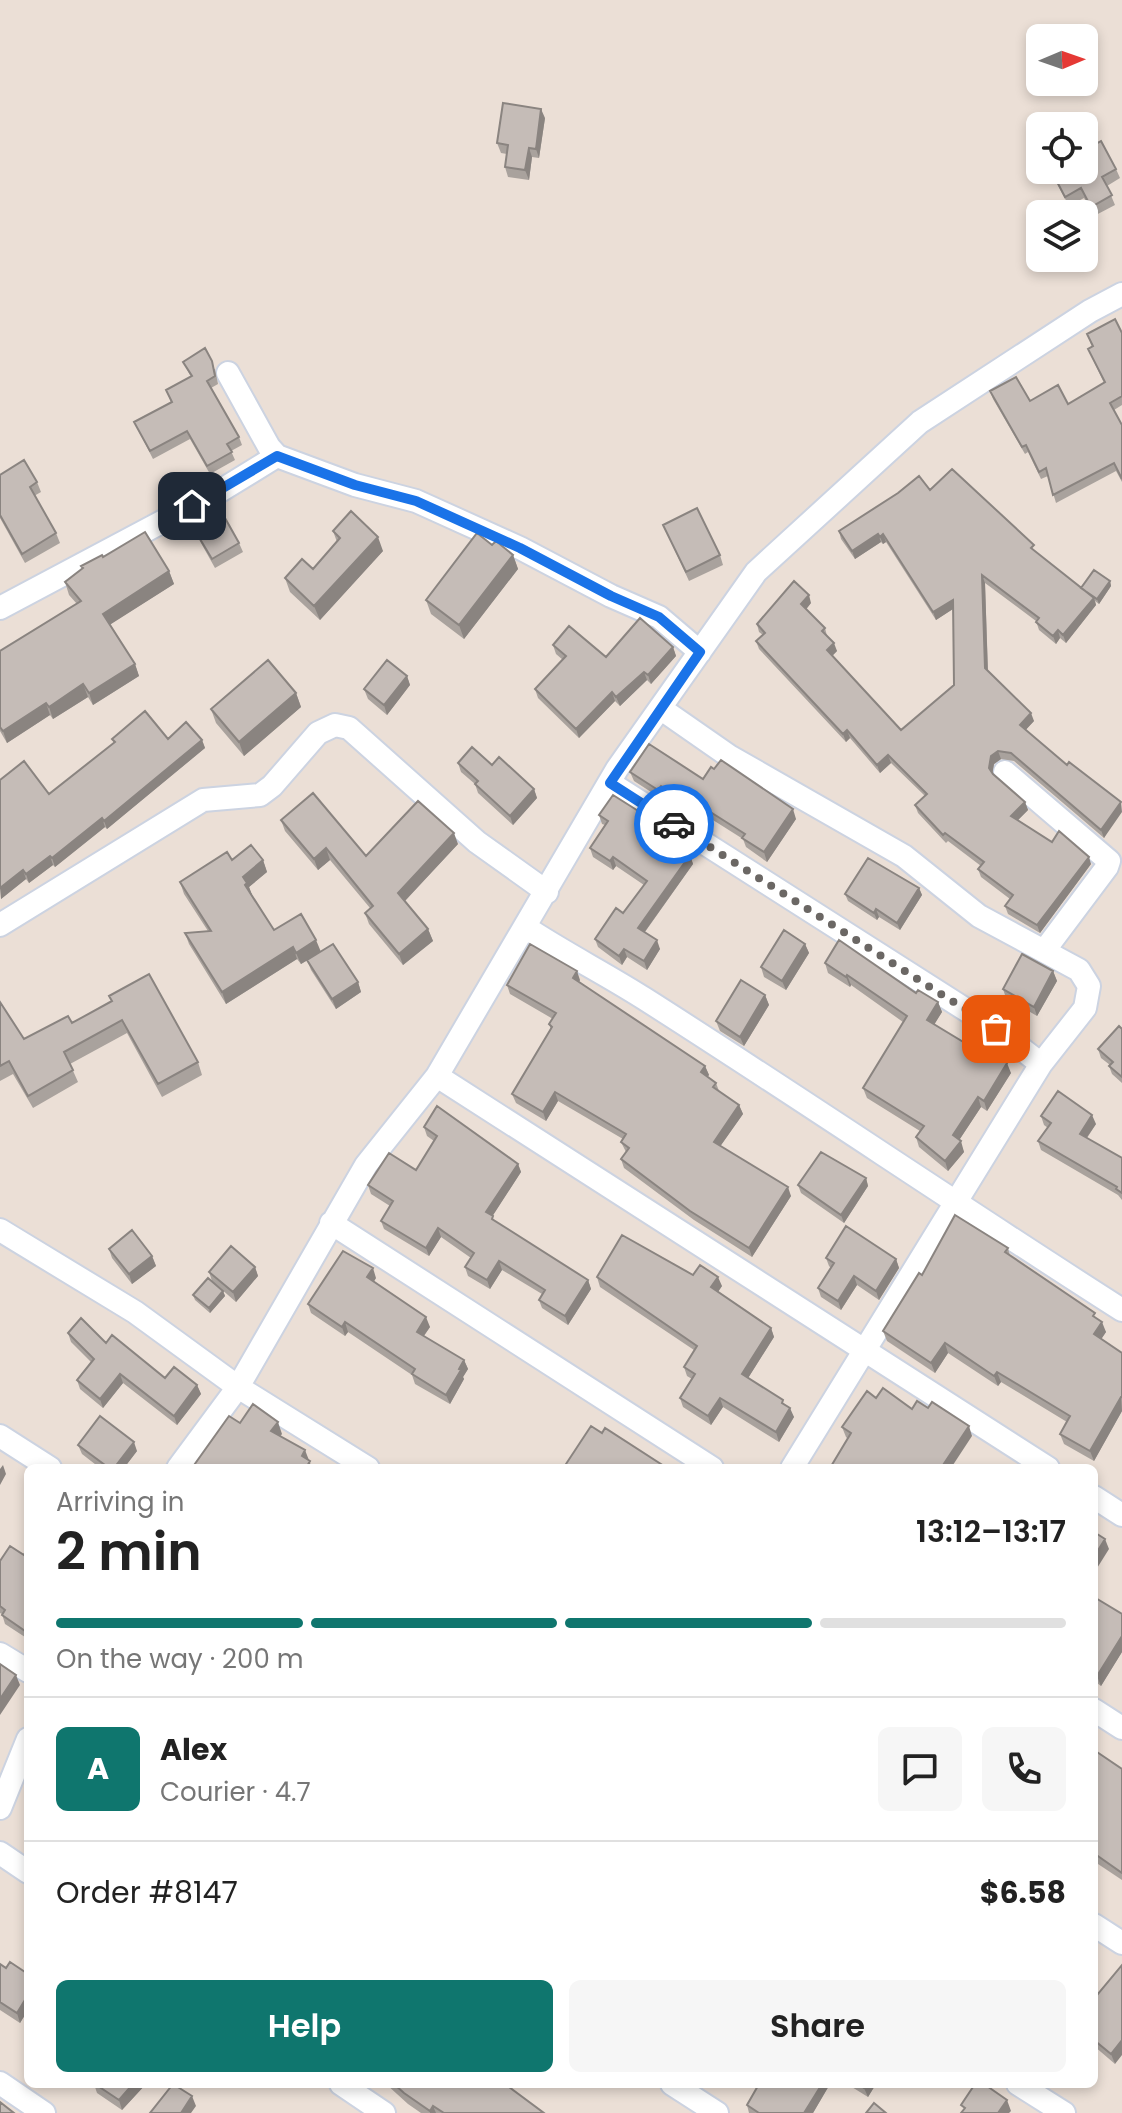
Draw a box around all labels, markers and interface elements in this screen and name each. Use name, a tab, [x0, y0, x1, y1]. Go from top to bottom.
north arrow	[1026, 24, 1098, 96]
map controls	[1026, 24, 1098, 272]
button: locate	[1026, 112, 1098, 184]
button: layers	[1026, 200, 1098, 272]
pin	[158, 472, 226, 540]
icon: home	[170, 484, 214, 528]
courier	[634, 784, 714, 864]
icon: car	[652, 802, 696, 846]
pin	[962, 995, 1030, 1063]
icon: bag	[974, 1007, 1018, 1051]
text: Arriving in	[56, 1484, 185, 1520]
text: 13:12–13:17	[916, 1510, 1066, 1553]
text: 2 min	[56, 1515, 202, 1588]
text: On the way · 200 m	[56, 1641, 303, 1677]
button: chat	[878, 1727, 962, 1811]
button: phone	[982, 1727, 1066, 1811]
text: Alex	[160, 1728, 227, 1771]
text: A	[87, 1747, 109, 1790]
text: Courier · 4.7	[160, 1774, 311, 1810]
text: Order #8147	[56, 1871, 238, 1914]
text: $6.58	[980, 1871, 1066, 1914]
button: Help	[56, 1980, 553, 2072]
button: Share	[569, 1980, 1066, 2072]

